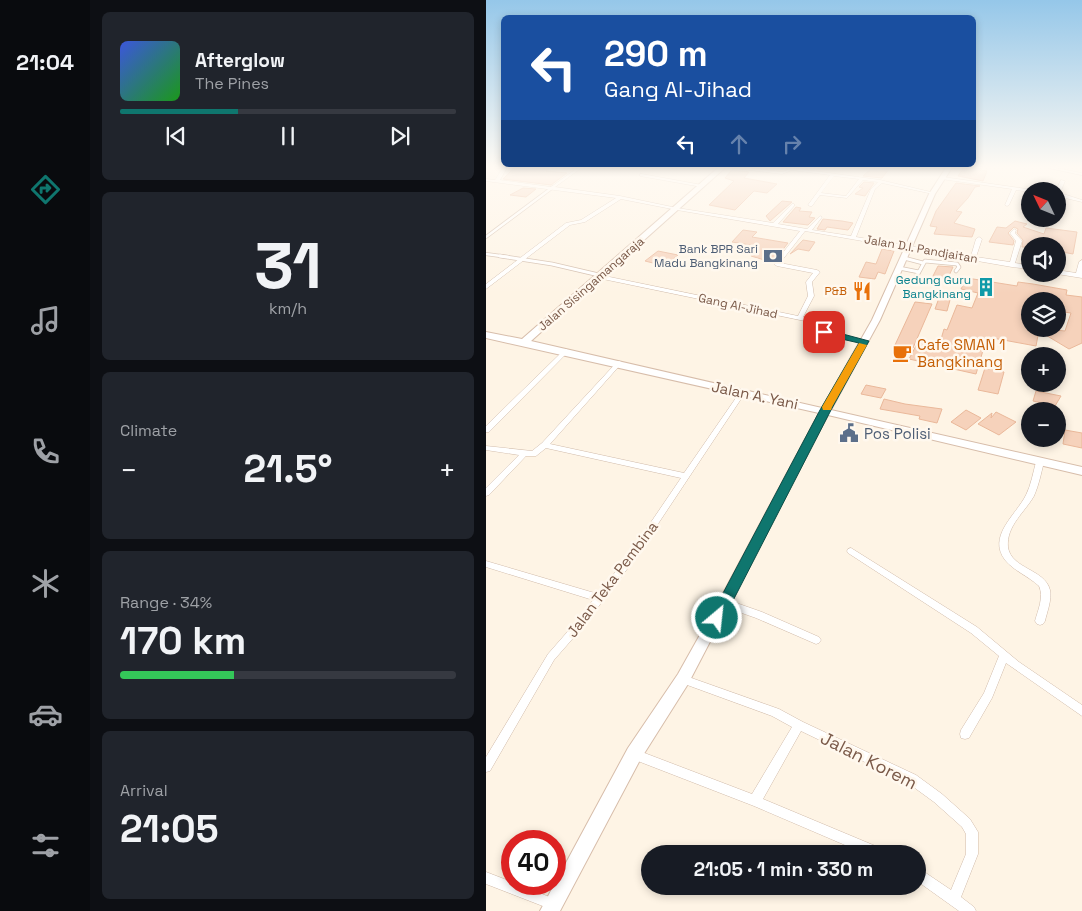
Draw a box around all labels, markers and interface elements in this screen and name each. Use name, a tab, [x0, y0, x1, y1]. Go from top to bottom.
text: 290 m	[604, 32, 708, 76]
icon: left	[521, 35, 586, 100]
text: 21:04	[16, 48, 74, 76]
text: Afterglow	[195, 48, 285, 73]
text: The Pines	[195, 73, 269, 94]
text: Gang Al-Jihad	[604, 75, 752, 103]
icon: previous	[162, 122, 190, 150]
icon: pause	[274, 122, 302, 150]
icon: next	[386, 122, 414, 150]
icon: left	[672, 130, 700, 158]
icon: ahead	[725, 130, 753, 158]
icon: right	[778, 130, 806, 158]
icon: directions	[28, 172, 63, 207]
north arrow	[1021, 182, 1066, 228]
map controls	[1021, 182, 1066, 447]
text: 31	[254, 224, 322, 307]
street label: Jalan D.I. Pandjaitan	[863, 231, 979, 267]
street label: Jalan Sisingamangaraja	[535, 233, 648, 335]
button: sound	[1021, 237, 1066, 282]
place label: Bank BPR Sari Madu Bangkinang	[654, 241, 758, 271]
bank icon: Bank BPR Sari Madu Bangkinang	[762, 245, 784, 267]
place label: Gedung Guru Bangkinang	[896, 272, 971, 302]
building icon: Gedung Guru Bangkinang	[975, 276, 997, 298]
restaurant icon: P&B	[851, 280, 873, 302]
place label: P&B	[825, 283, 847, 299]
street label: Gang Al-Jihad	[697, 290, 779, 322]
button: layers	[1021, 292, 1066, 337]
text: km/h	[269, 298, 307, 319]
icon: music	[28, 303, 63, 338]
pin	[803, 311, 845, 353]
icon: arrive	[810, 318, 838, 346]
place label: Cafe SMAN 1 Bangkinang	[917, 335, 1005, 371]
cafe icon: Cafe SMAN 1 Bangkinang	[891, 342, 913, 364]
button: +	[1021, 347, 1066, 392]
street label: Jalan A. Yani	[710, 377, 800, 413]
button: −	[1021, 402, 1066, 447]
text: Climate	[120, 420, 177, 441]
public building icon: Pos Polisi	[838, 422, 860, 444]
place label: Pos Polisi	[864, 424, 931, 443]
icon: phone	[28, 434, 63, 469]
text: 21.5°	[244, 445, 332, 493]
text: −	[120, 452, 137, 488]
text: +	[439, 452, 456, 488]
street label: Jalan Teka Pembina	[562, 517, 662, 641]
icon: climate	[28, 566, 63, 601]
position arrow	[690, 591, 742, 643]
text: Range · 34%	[120, 592, 212, 613]
text: 170 km	[120, 617, 246, 665]
icon: car	[28, 697, 63, 732]
street label: Jalan Korem	[817, 726, 921, 794]
text: Arrival	[120, 780, 168, 801]
text: 21:05	[120, 805, 219, 853]
icon: filters	[28, 828, 63, 863]
speed limit sign: 40	[501, 830, 566, 895]
text: 21:05 · 1 min · 330 m	[694, 857, 873, 882]

